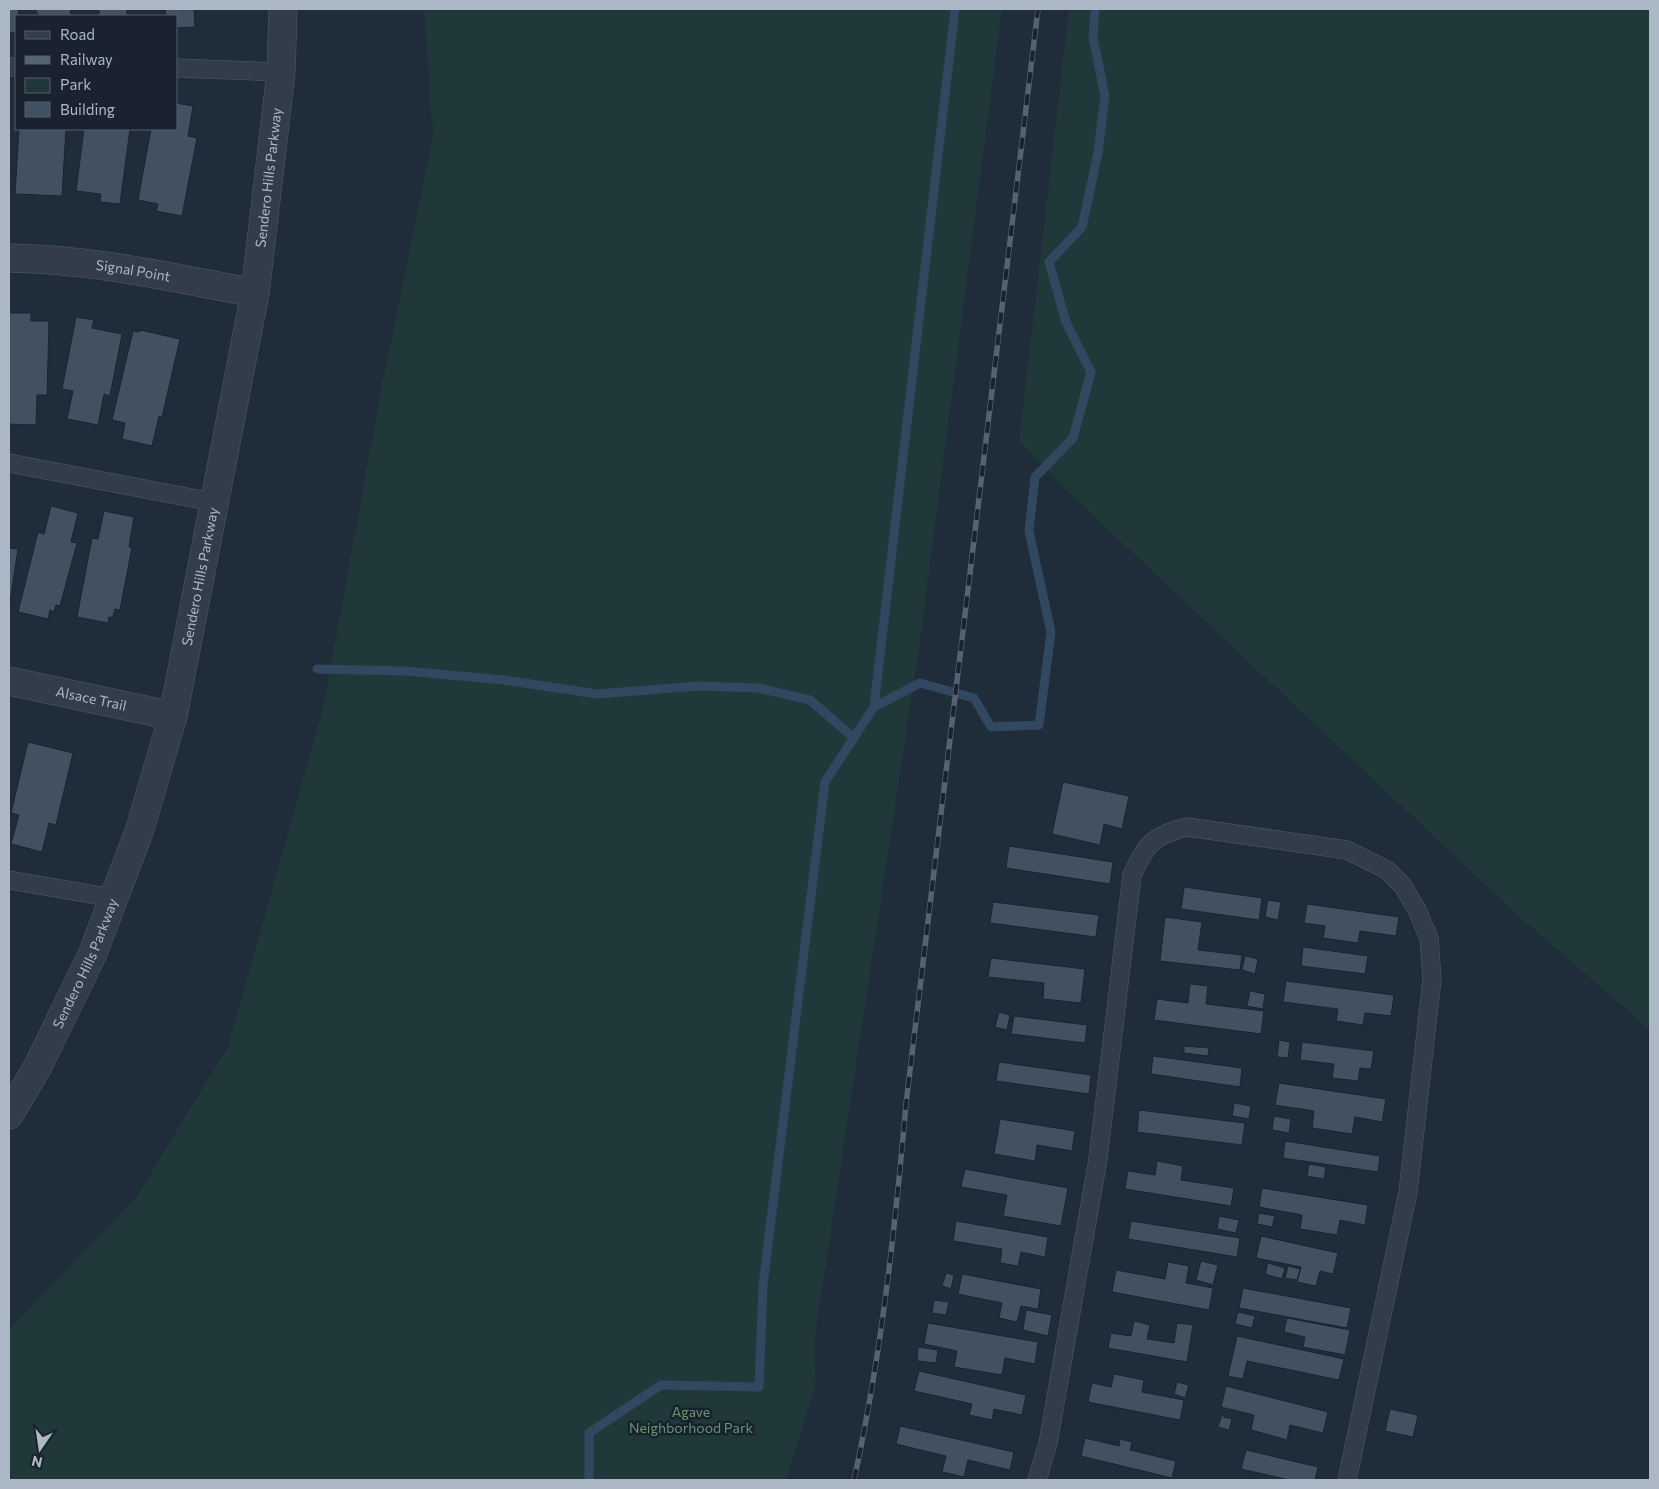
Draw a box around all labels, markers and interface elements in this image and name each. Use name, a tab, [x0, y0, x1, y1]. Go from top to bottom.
legend	[15, 15, 178, 130]
text: Road	[60, 25, 95, 43]
text: Railway	[60, 50, 113, 68]
text: Park	[60, 75, 91, 93]
text: Building	[60, 100, 115, 118]
street label: Sendero Hills Parkway	[251, 107, 285, 248]
street label: Signal Point	[95, 256, 172, 285]
street label: Sendero Hills Parkway	[178, 506, 221, 647]
street label: Alsace Trail	[54, 682, 128, 714]
street label: Sendero Hills Parkway	[49, 896, 121, 1031]
park label: Agave Neighborhood Park	[629, 1403, 754, 1436]
north arrow	[15, 1424, 65, 1474]
text: N	[30, 1453, 44, 1472]

